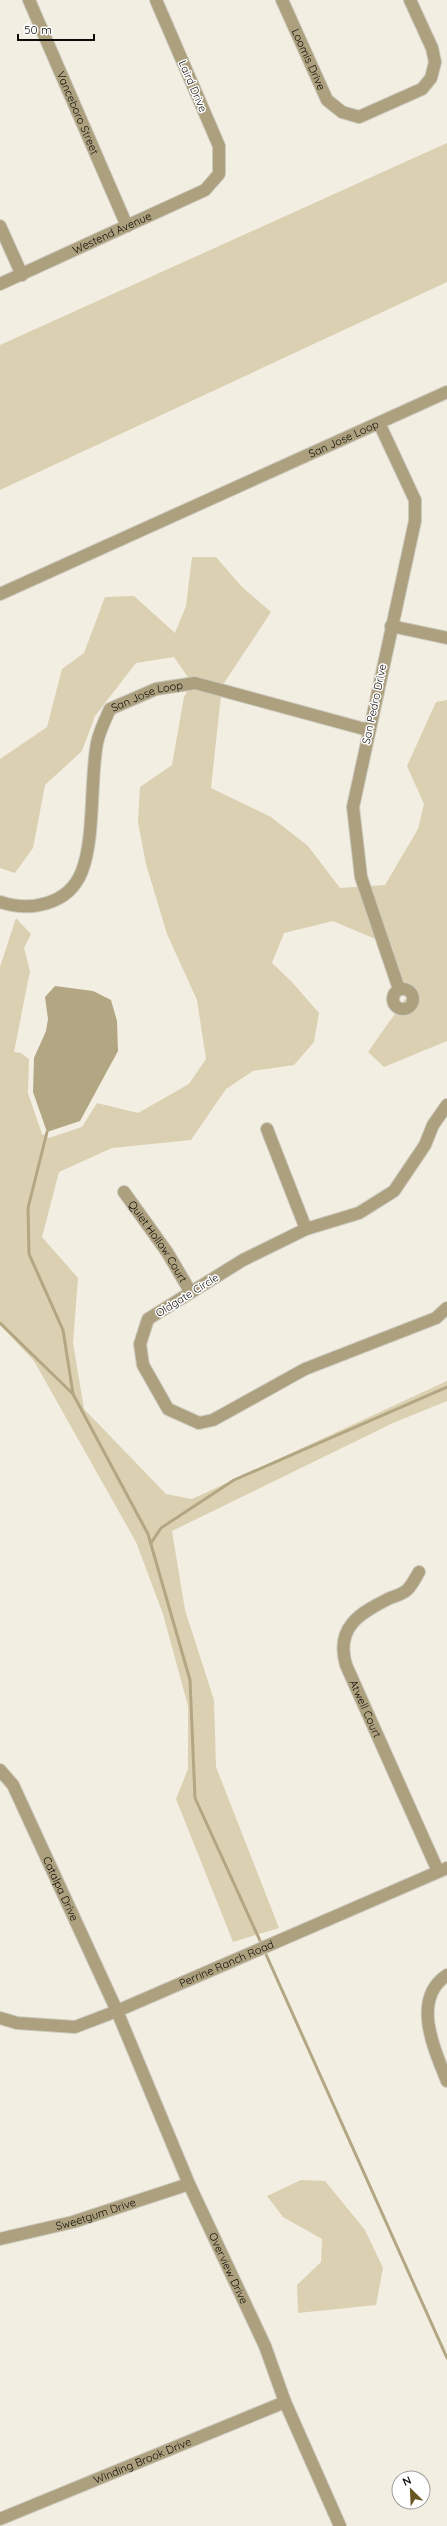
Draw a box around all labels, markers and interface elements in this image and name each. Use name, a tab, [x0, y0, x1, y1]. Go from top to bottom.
scale bar	[18, 16, 94, 42]
text: 50 m	[24, 22, 52, 37]
street label: Loomis Drive	[289, 26, 329, 92]
street label: Laird Drive	[176, 58, 210, 114]
street label: Vanceboro Street	[54, 69, 102, 157]
street label: Westend Avenue	[70, 209, 154, 257]
street label: San Jose Loop	[306, 417, 381, 461]
street label: San Pedro Drive	[359, 663, 389, 745]
street label: San Jose Loop	[109, 678, 184, 715]
street label: Quiet Hollow Court	[125, 1198, 190, 1285]
street label: Oldgate Circle	[153, 1270, 221, 1320]
street label: Atwell Court	[346, 1677, 385, 1740]
street label: Catalpa Drive	[40, 1854, 82, 1923]
street label: Perrine Ranch Road	[177, 1937, 276, 1990]
street label: Sweetgum Drive	[54, 2195, 138, 2233]
street label: Overview Drive	[206, 2230, 251, 2306]
street label: Winding Brook Drive	[91, 2434, 193, 2487]
north arrow	[391, 2470, 431, 2510]
text: N	[400, 2473, 413, 2489]

